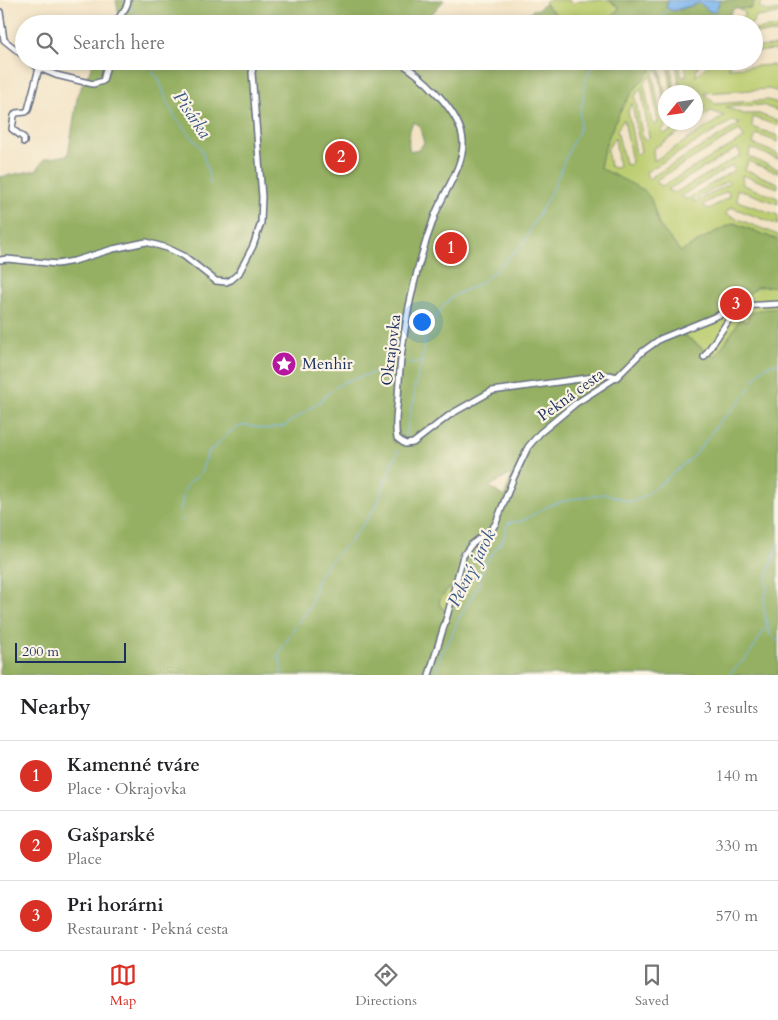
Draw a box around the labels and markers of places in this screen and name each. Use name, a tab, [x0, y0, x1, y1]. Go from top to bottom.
pin: 2	[325, 138, 357, 176]
pin: 1	[435, 229, 467, 267]
pin: 3	[720, 285, 752, 323]
place icon: Menhir	[271, 351, 297, 377]
place label: Menhir	[302, 353, 353, 375]

